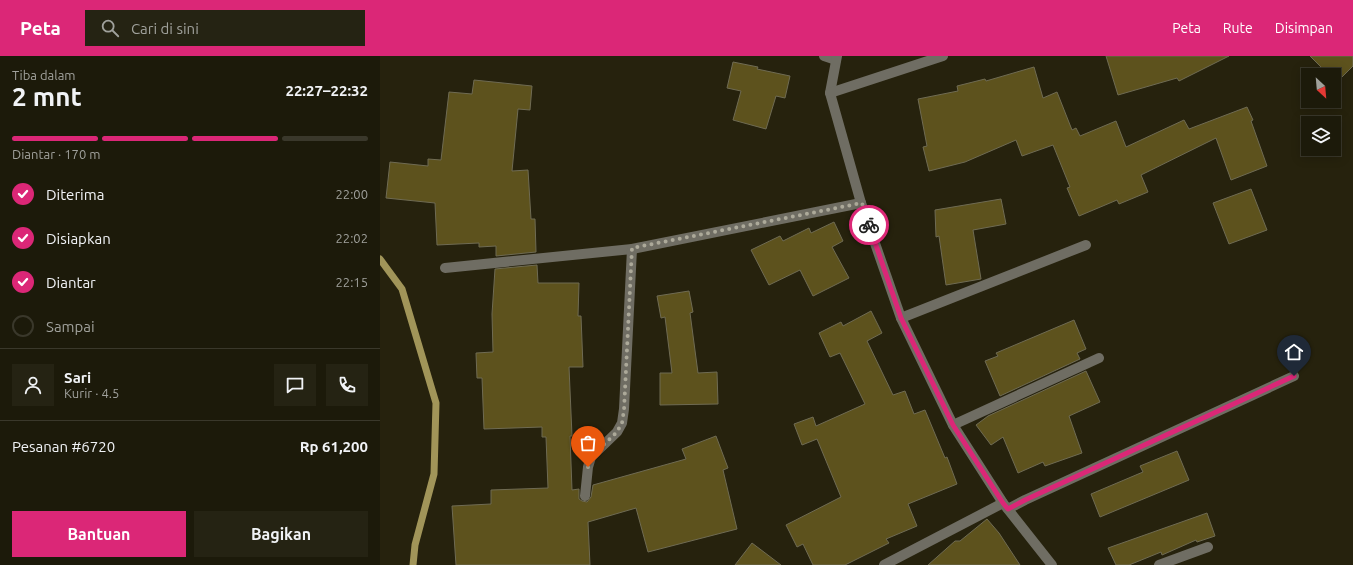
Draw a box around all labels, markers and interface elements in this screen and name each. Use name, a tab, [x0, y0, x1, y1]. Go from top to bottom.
search box	[85, 10, 365, 46]
text: Peta	[20, 17, 61, 39]
icon: search	[99, 17, 121, 39]
text: Cari di sini	[131, 20, 199, 37]
text: Peta	[1172, 20, 1201, 36]
text: Rute	[1223, 20, 1253, 36]
text: Disimpan	[1275, 20, 1333, 36]
text: Tiba dalam	[12, 68, 76, 82]
north arrow	[1301, 68, 1341, 108]
map controls	[1301, 68, 1341, 156]
text: 2 mnt	[12, 82, 82, 111]
text: 22:27–22:32	[285, 82, 368, 99]
button: layers	[1301, 116, 1341, 156]
text: Diantar · 170 m	[12, 147, 100, 161]
icon: check	[12, 183, 34, 205]
text: Diterima	[46, 186, 104, 203]
text: 22:00	[335, 187, 368, 201]
courier	[849, 205, 889, 245]
icon: bike	[858, 214, 880, 236]
icon: check	[12, 227, 34, 249]
text: Disiapkan	[46, 230, 111, 247]
text: 22:02	[335, 231, 368, 245]
icon: check	[12, 271, 34, 293]
text: Diantar	[46, 274, 96, 291]
text: 22:15	[335, 275, 368, 289]
text: Sampai	[46, 318, 95, 335]
pin	[1277, 335, 1311, 376]
icon: home	[1283, 341, 1305, 363]
button: person	[12, 364, 54, 406]
button: chat	[274, 364, 316, 406]
button: phone	[326, 364, 368, 406]
text: Sari	[64, 369, 91, 386]
text: Kurir · 4.5	[64, 386, 119, 400]
pin	[571, 426, 605, 467]
icon: bag	[577, 432, 599, 454]
text: Pesanan #6720	[12, 438, 115, 455]
text: Rp 61,200	[300, 438, 368, 455]
button: Bantuan	[12, 511, 186, 557]
button: Bagikan	[194, 511, 368, 557]

